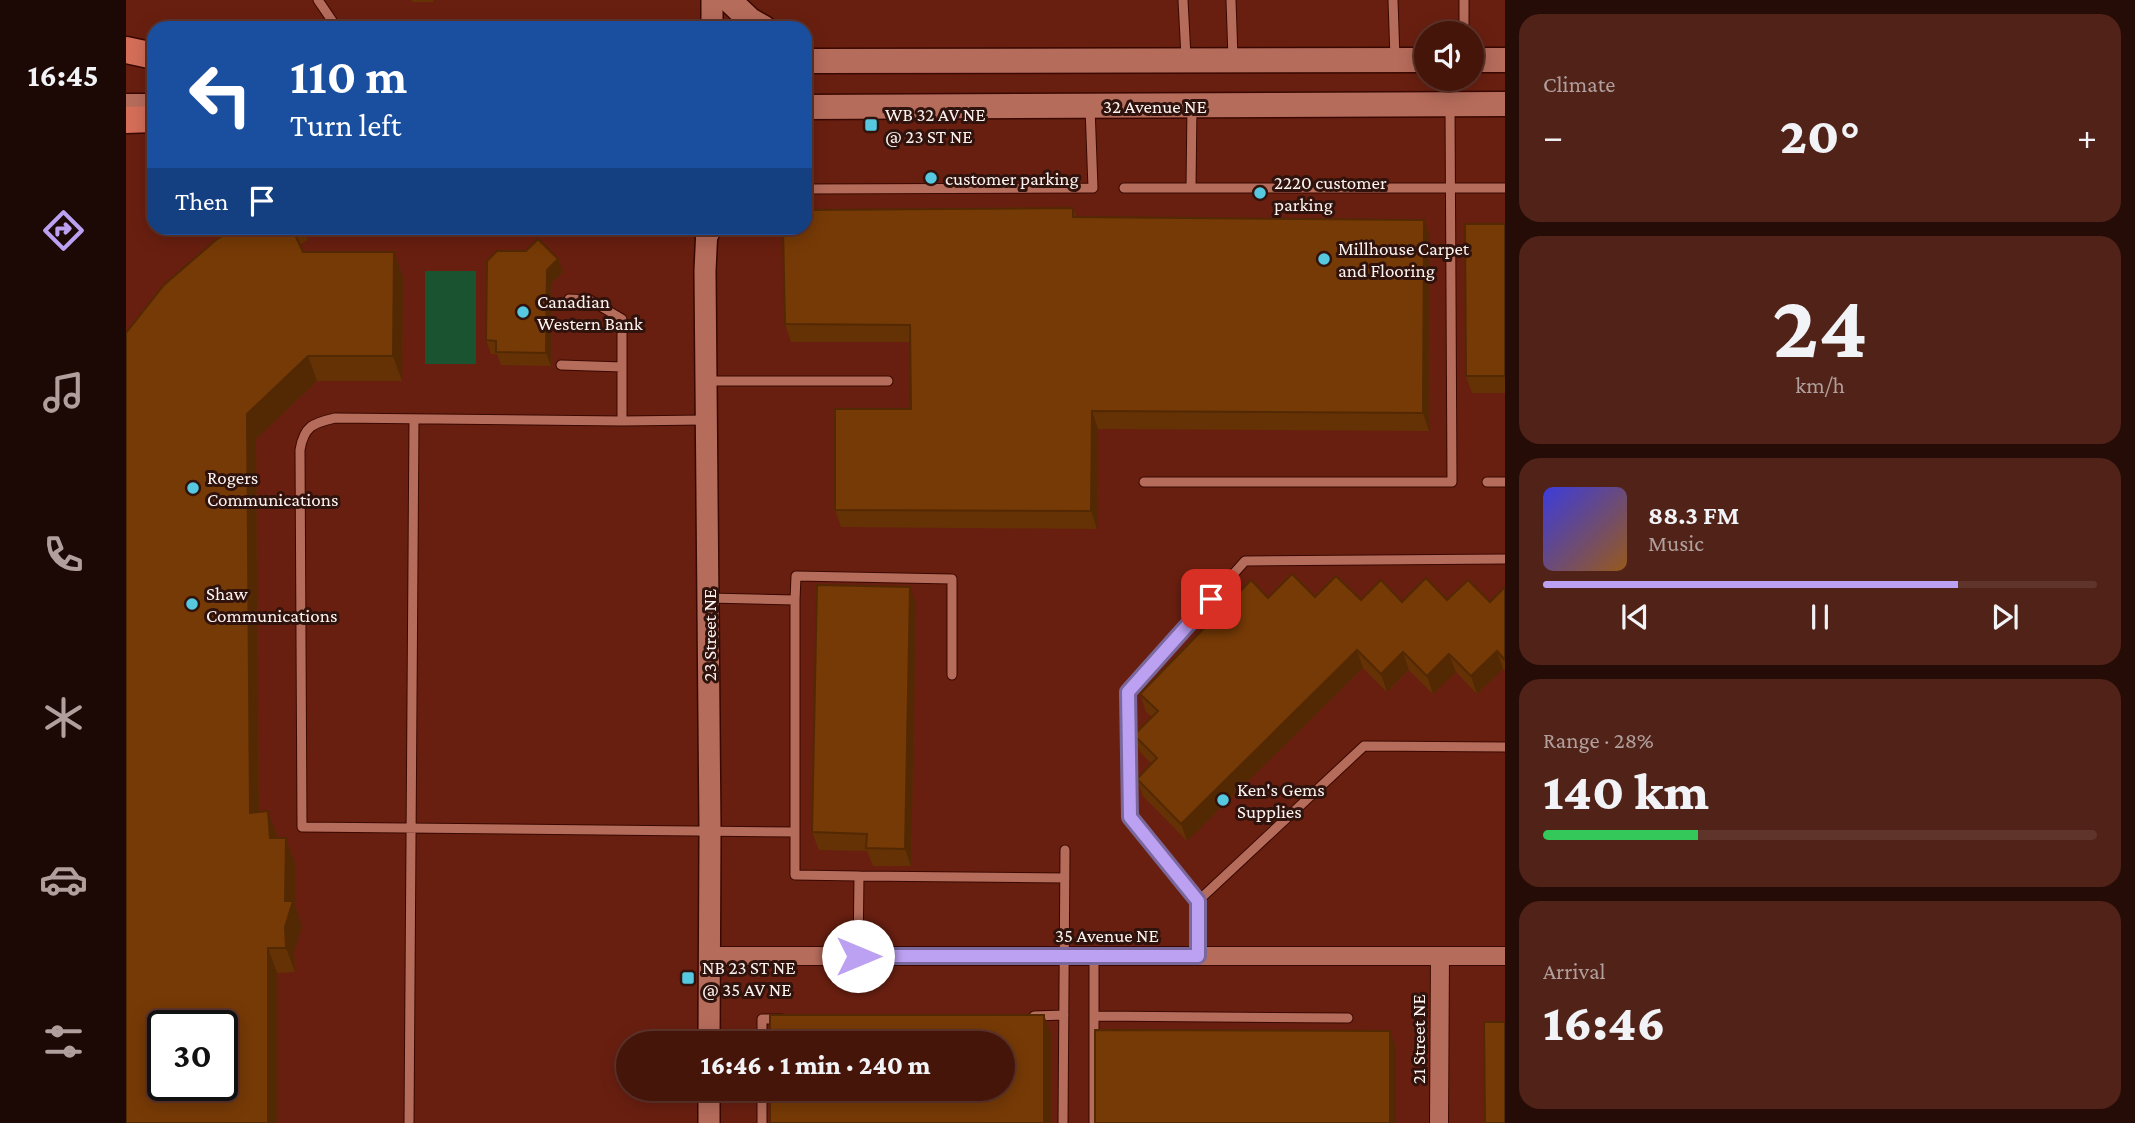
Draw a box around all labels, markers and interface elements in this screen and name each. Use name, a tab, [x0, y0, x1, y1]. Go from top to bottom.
map controls	[1414, 21, 1484, 91]
button: sound	[1414, 21, 1484, 91]
icon: left	[175, 49, 266, 140]
text: 110 m	[290, 49, 407, 104]
text: 16:45	[27, 57, 99, 93]
text: Climate	[1543, 71, 1615, 97]
street label: 32 Avenue NE	[1103, 96, 1207, 117]
place label: WB 32 AV NE @ 23 ST NE	[885, 104, 986, 147]
text: 20°	[1780, 106, 1860, 164]
text: Turn left	[290, 107, 401, 143]
text: −	[1543, 115, 1563, 157]
text: +	[2077, 115, 2097, 157]
marker: WB 32 AV NE @ 23 ST NE	[863, 117, 879, 133]
place label: customer parking	[945, 168, 1079, 189]
marker: customer parking	[923, 170, 939, 186]
place label: 2220 customer parking	[1274, 172, 1387, 215]
icon: arrive	[243, 182, 281, 220]
marker: 2220 customer parking	[1252, 185, 1268, 201]
text: Then	[175, 187, 229, 216]
icon: directions	[39, 206, 88, 255]
place label: Millhouse Carpet and Flooring	[1338, 238, 1470, 281]
marker: Millhouse Carpet and Flooring	[1316, 251, 1332, 267]
text: 24	[1772, 275, 1868, 377]
place label: Canadian Western Bank	[537, 291, 644, 334]
marker: Canadian Western Bank	[515, 304, 531, 320]
icon: music	[39, 368, 88, 417]
text: km/h	[1795, 372, 1845, 398]
place label: Rogers Communications	[207, 467, 338, 510]
marker: Rogers Communications	[185, 480, 201, 496]
text: 88.3 FM	[1648, 501, 1739, 530]
icon: phone	[39, 530, 88, 579]
text: Music	[1648, 530, 1704, 556]
pin	[1181, 569, 1241, 629]
icon: arrive	[1192, 580, 1230, 618]
place label: Shaw Communications	[206, 583, 337, 626]
street label: 23 Street NE	[699, 589, 720, 681]
marker: Shaw Communications	[184, 596, 200, 612]
icon: previous	[1616, 598, 1654, 636]
icon: pause	[1801, 598, 1839, 636]
icon: next	[1986, 598, 2024, 636]
icon: climate	[39, 693, 88, 742]
text: Range · 28%	[1543, 727, 1654, 753]
text: 140 km	[1543, 762, 1709, 820]
place label: Ken's Gems Supplies	[1237, 779, 1325, 822]
marker: Ken's Gems Supplies	[1215, 792, 1231, 808]
icon: car	[39, 855, 88, 904]
position arrow	[821, 919, 895, 993]
street label: 35 Avenue NE	[1055, 925, 1159, 946]
place label: NB 23 ST NE @ 35 AV NE	[702, 957, 796, 1000]
text: Arrival	[1543, 958, 1606, 984]
marker: NB 23 ST NE @ 35 AV NE	[680, 970, 696, 986]
text: 16:46	[1543, 993, 1666, 1051]
street label: 21 Street NE	[1408, 994, 1429, 1084]
speed limit sign: 30	[147, 1010, 238, 1101]
icon: filters	[39, 1017, 88, 1066]
text: 16:46 · 1 min · 240 m	[701, 1051, 930, 1080]

